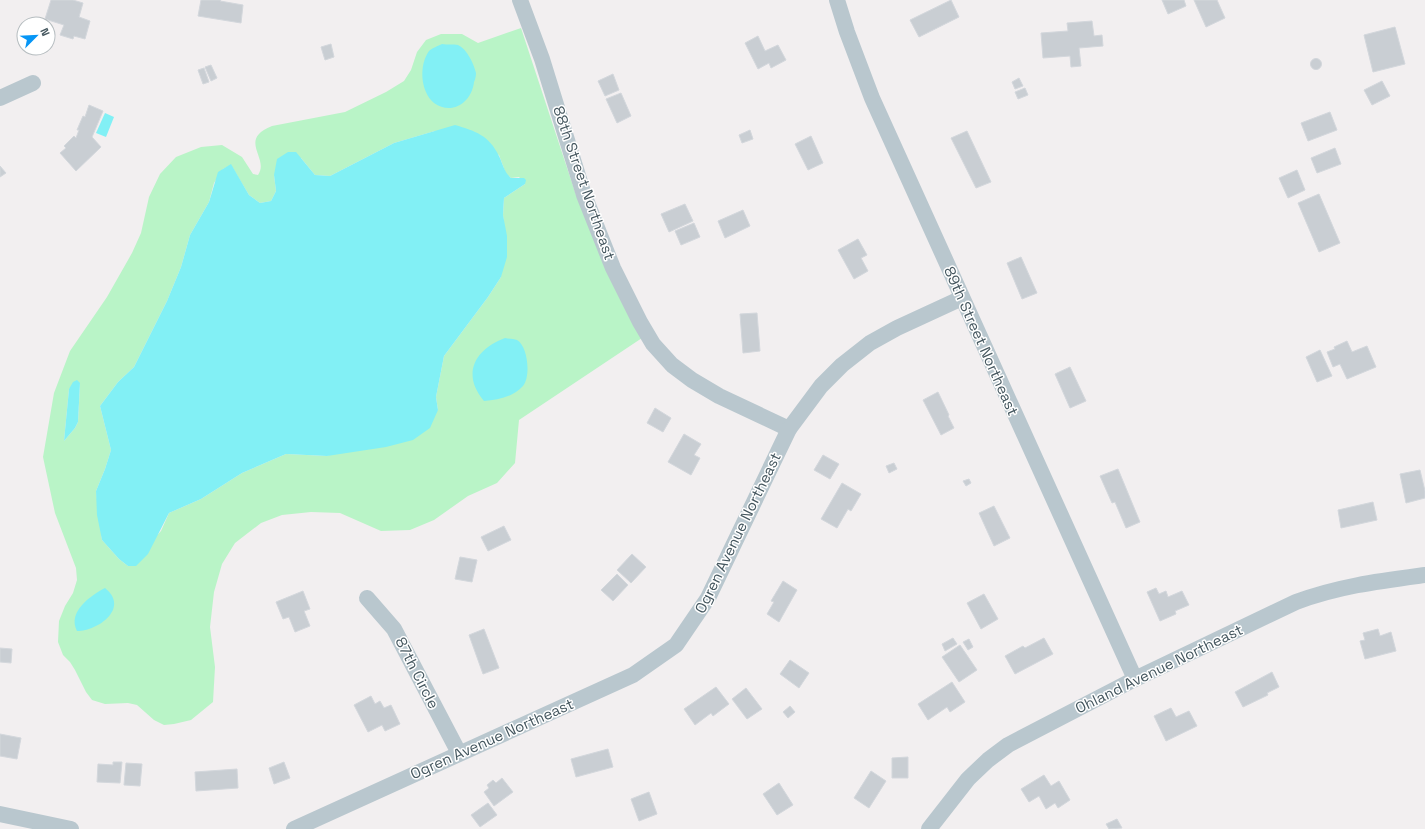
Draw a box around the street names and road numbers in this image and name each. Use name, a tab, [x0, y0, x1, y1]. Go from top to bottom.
street label: 88th Street Northeast	[549, 103, 620, 262]
street label: 89th Street Northeast	[940, 263, 1023, 418]
street label: Ogren Avenue Northeast	[690, 449, 785, 616]
street label: Ohland Avenue Northeast	[1072, 620, 1246, 717]
street label: 87th Circle	[391, 634, 444, 712]
street label: Ogren Avenue Northeast	[407, 694, 576, 783]

